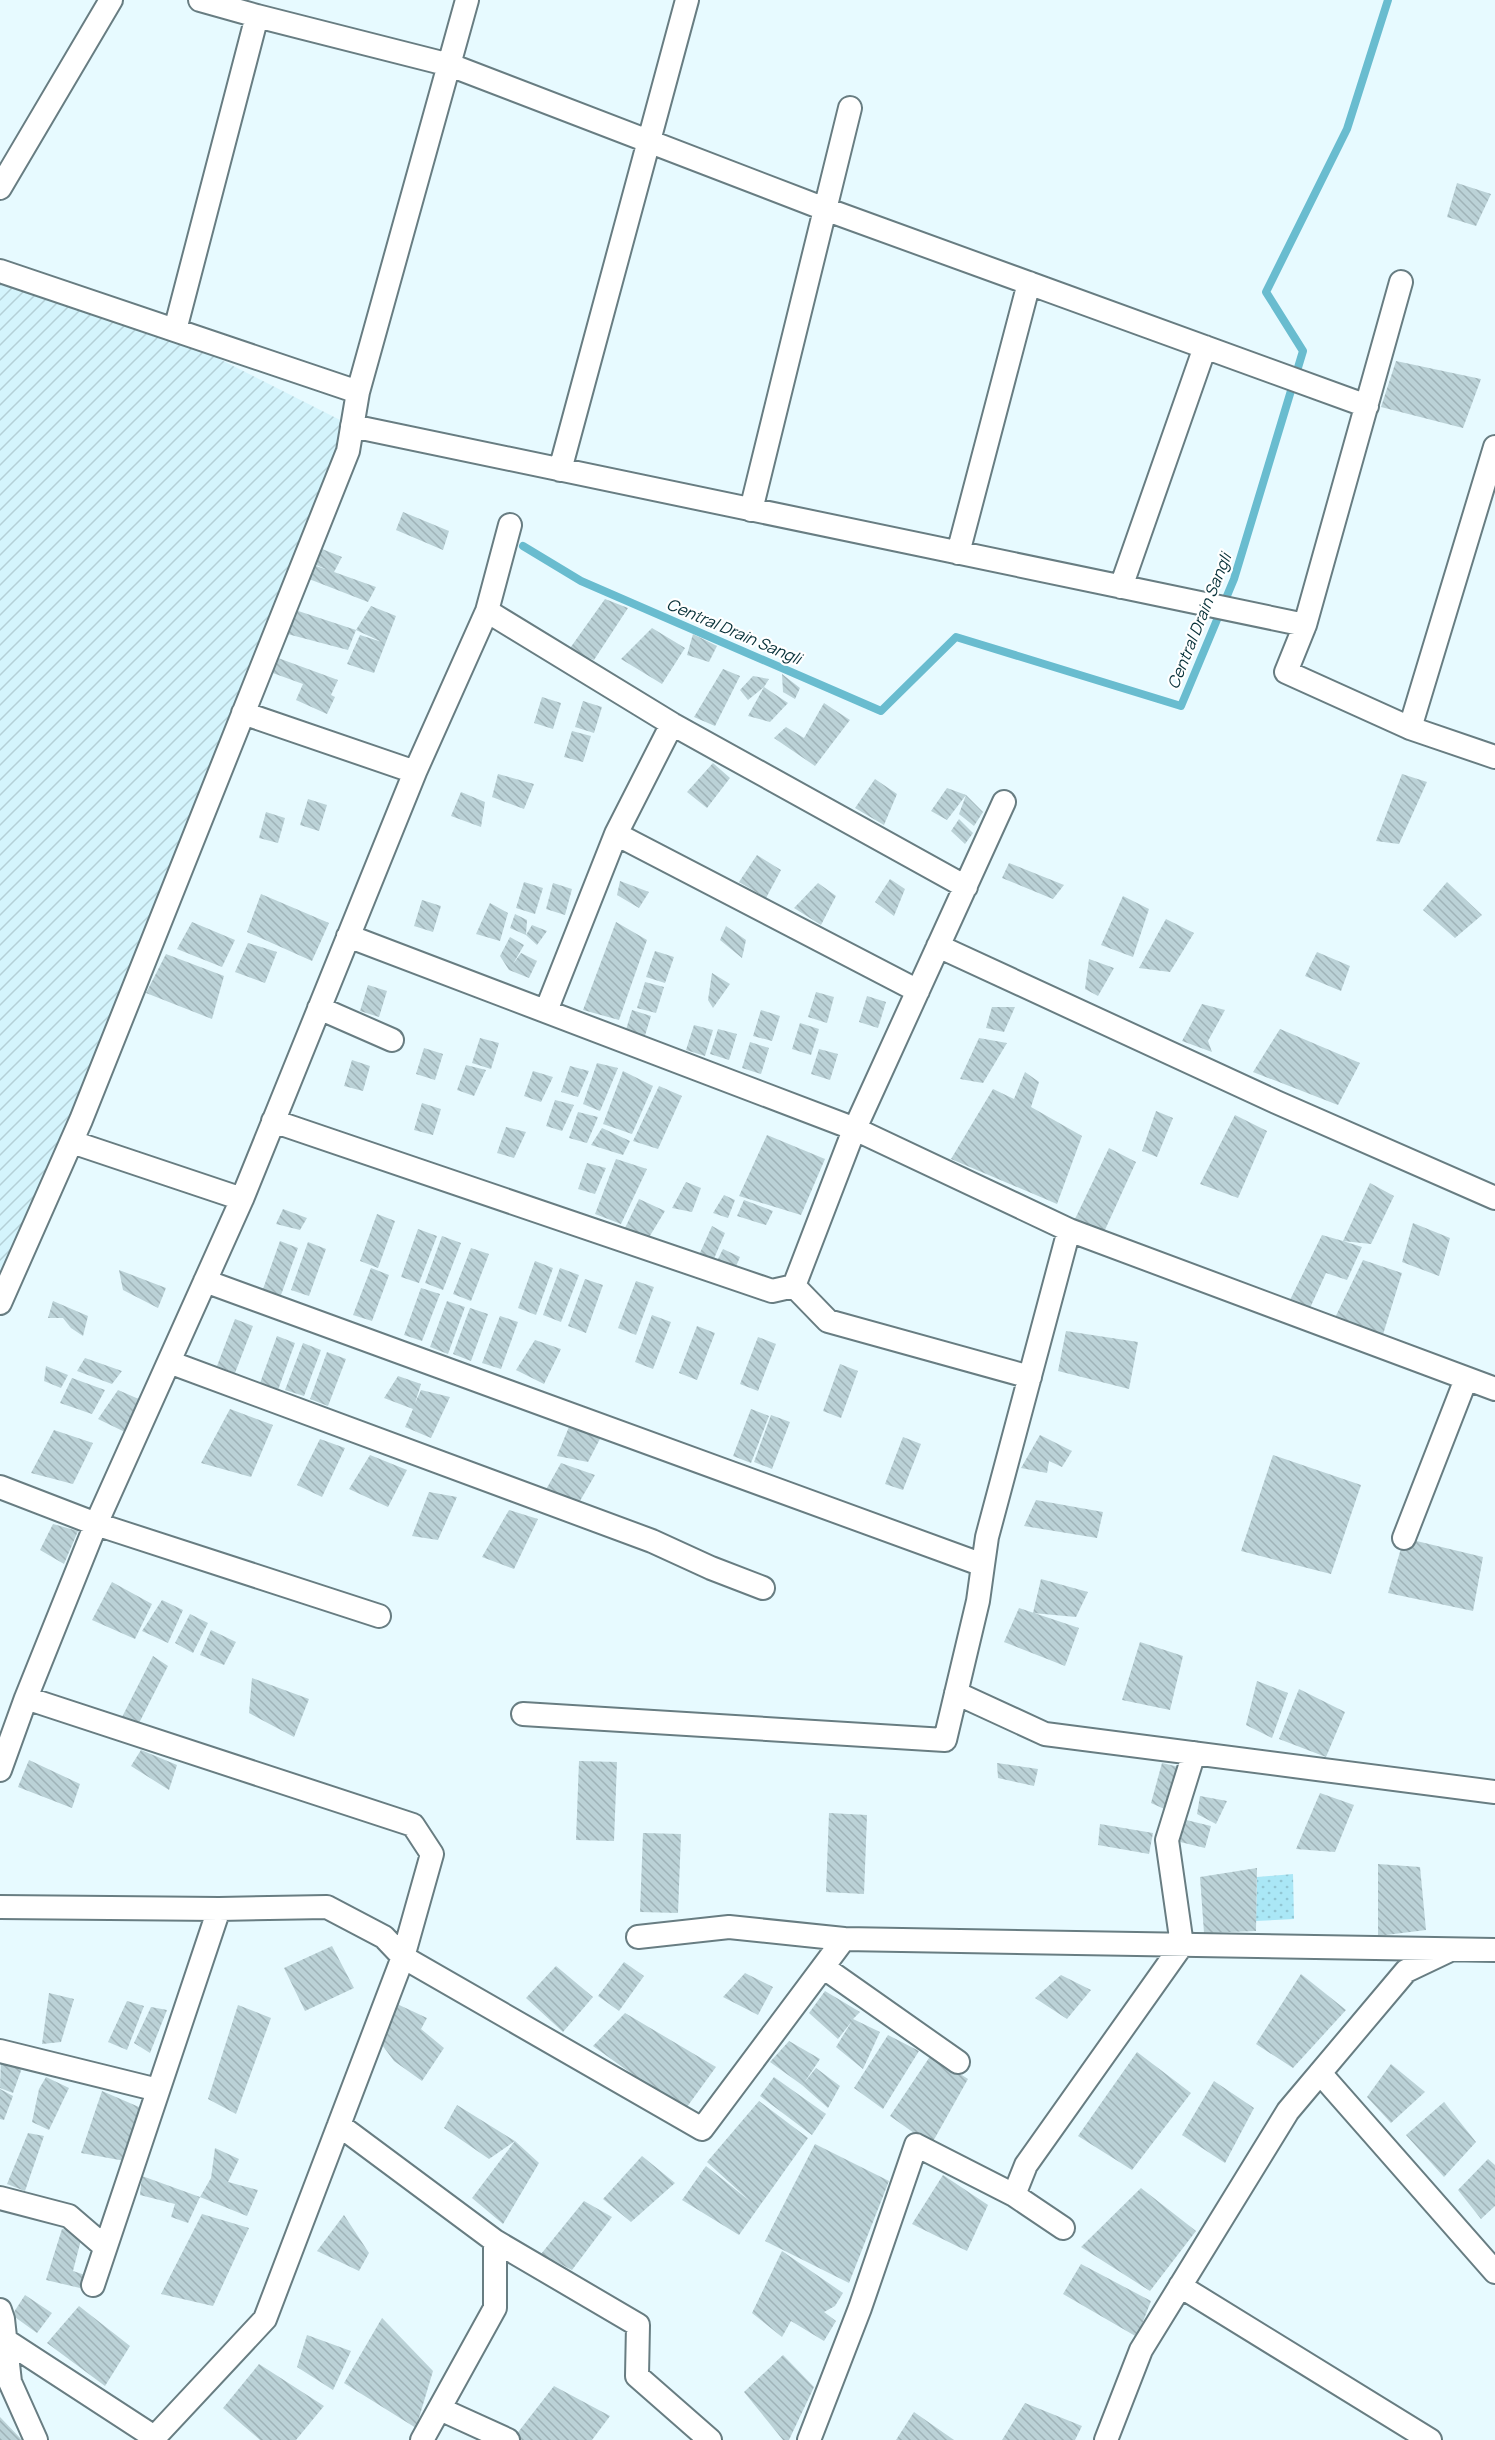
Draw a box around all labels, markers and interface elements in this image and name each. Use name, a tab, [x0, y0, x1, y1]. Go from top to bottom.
water label: Central Drain Sangli	[1162, 548, 1237, 692]
water label: Central Drain Sangli	[663, 593, 807, 670]

